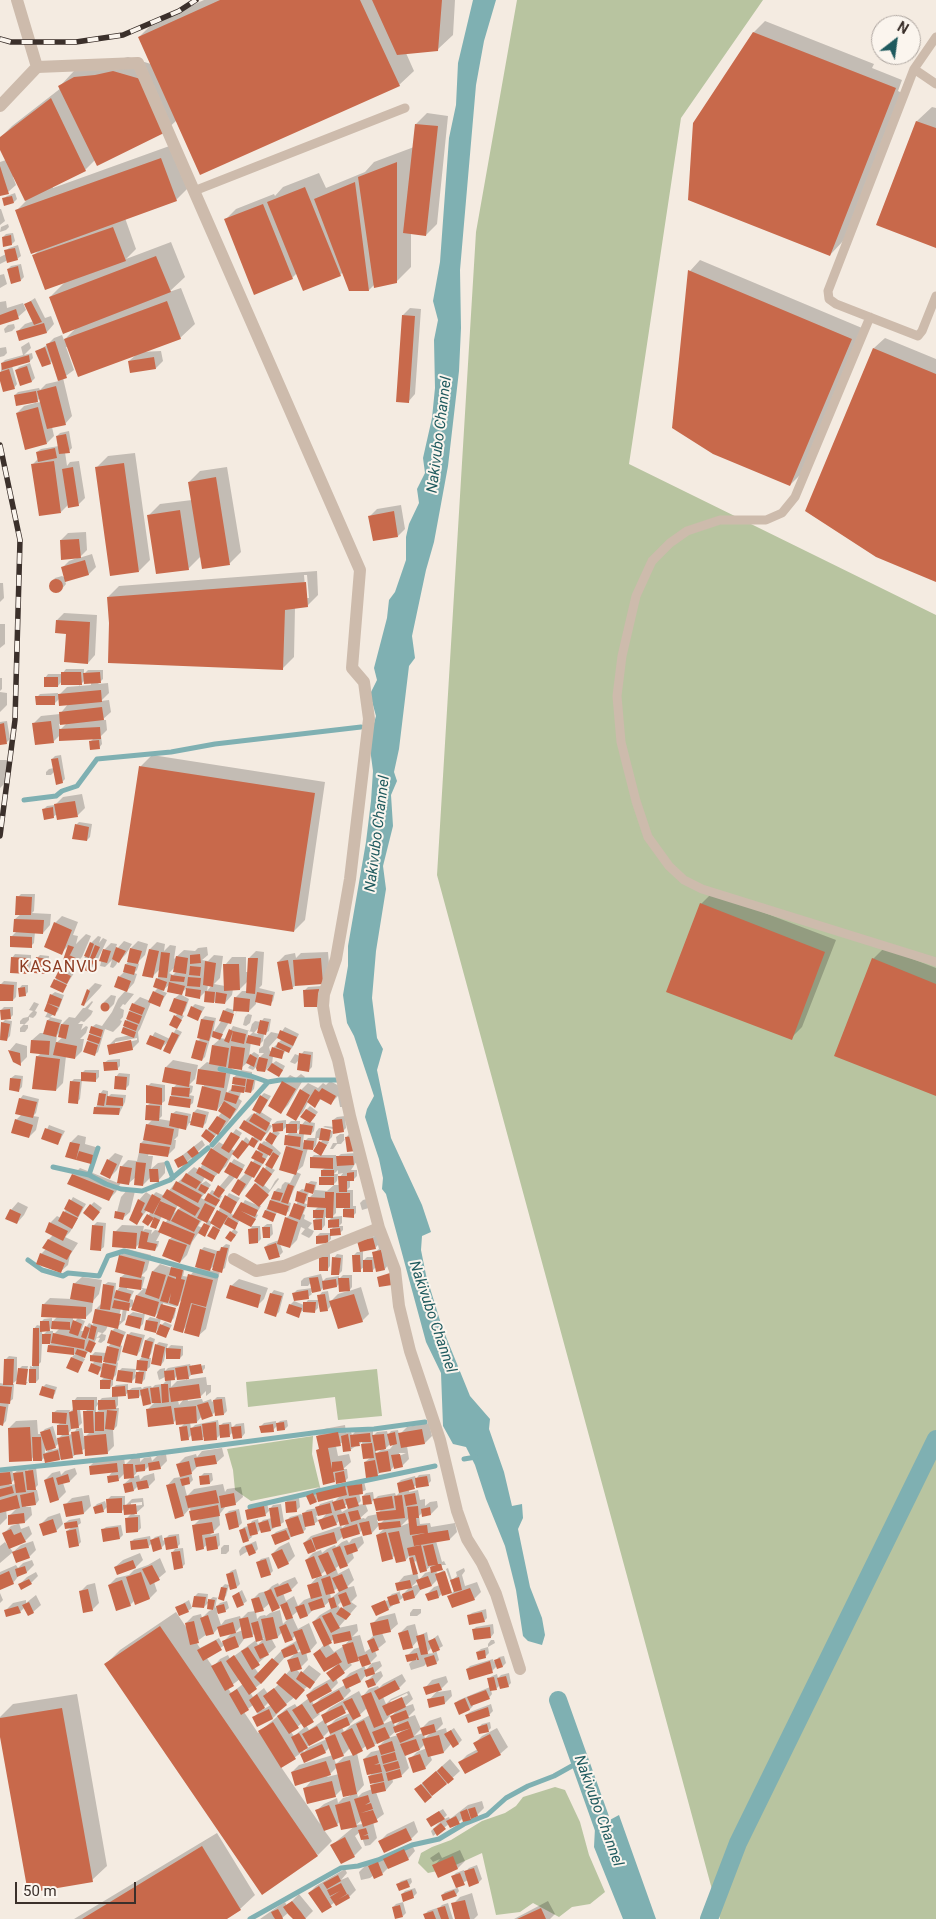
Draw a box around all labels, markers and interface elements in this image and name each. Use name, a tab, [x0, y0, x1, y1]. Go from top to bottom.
north arrow	[871, 15, 921, 65]
text: N	[895, 18, 911, 37]
water label: Nakivubo Channel	[424, 376, 456, 494]
water label: Nakivubo Channel	[362, 775, 394, 893]
district label: KASANVU	[18, 958, 100, 978]
water label: Nakivubo Channel	[404, 1259, 460, 1375]
water label: Nakivubo Channel	[570, 1753, 626, 1869]
scale bar	[18, 1872, 139, 1904]
text: 50 m	[23, 1882, 57, 1900]

